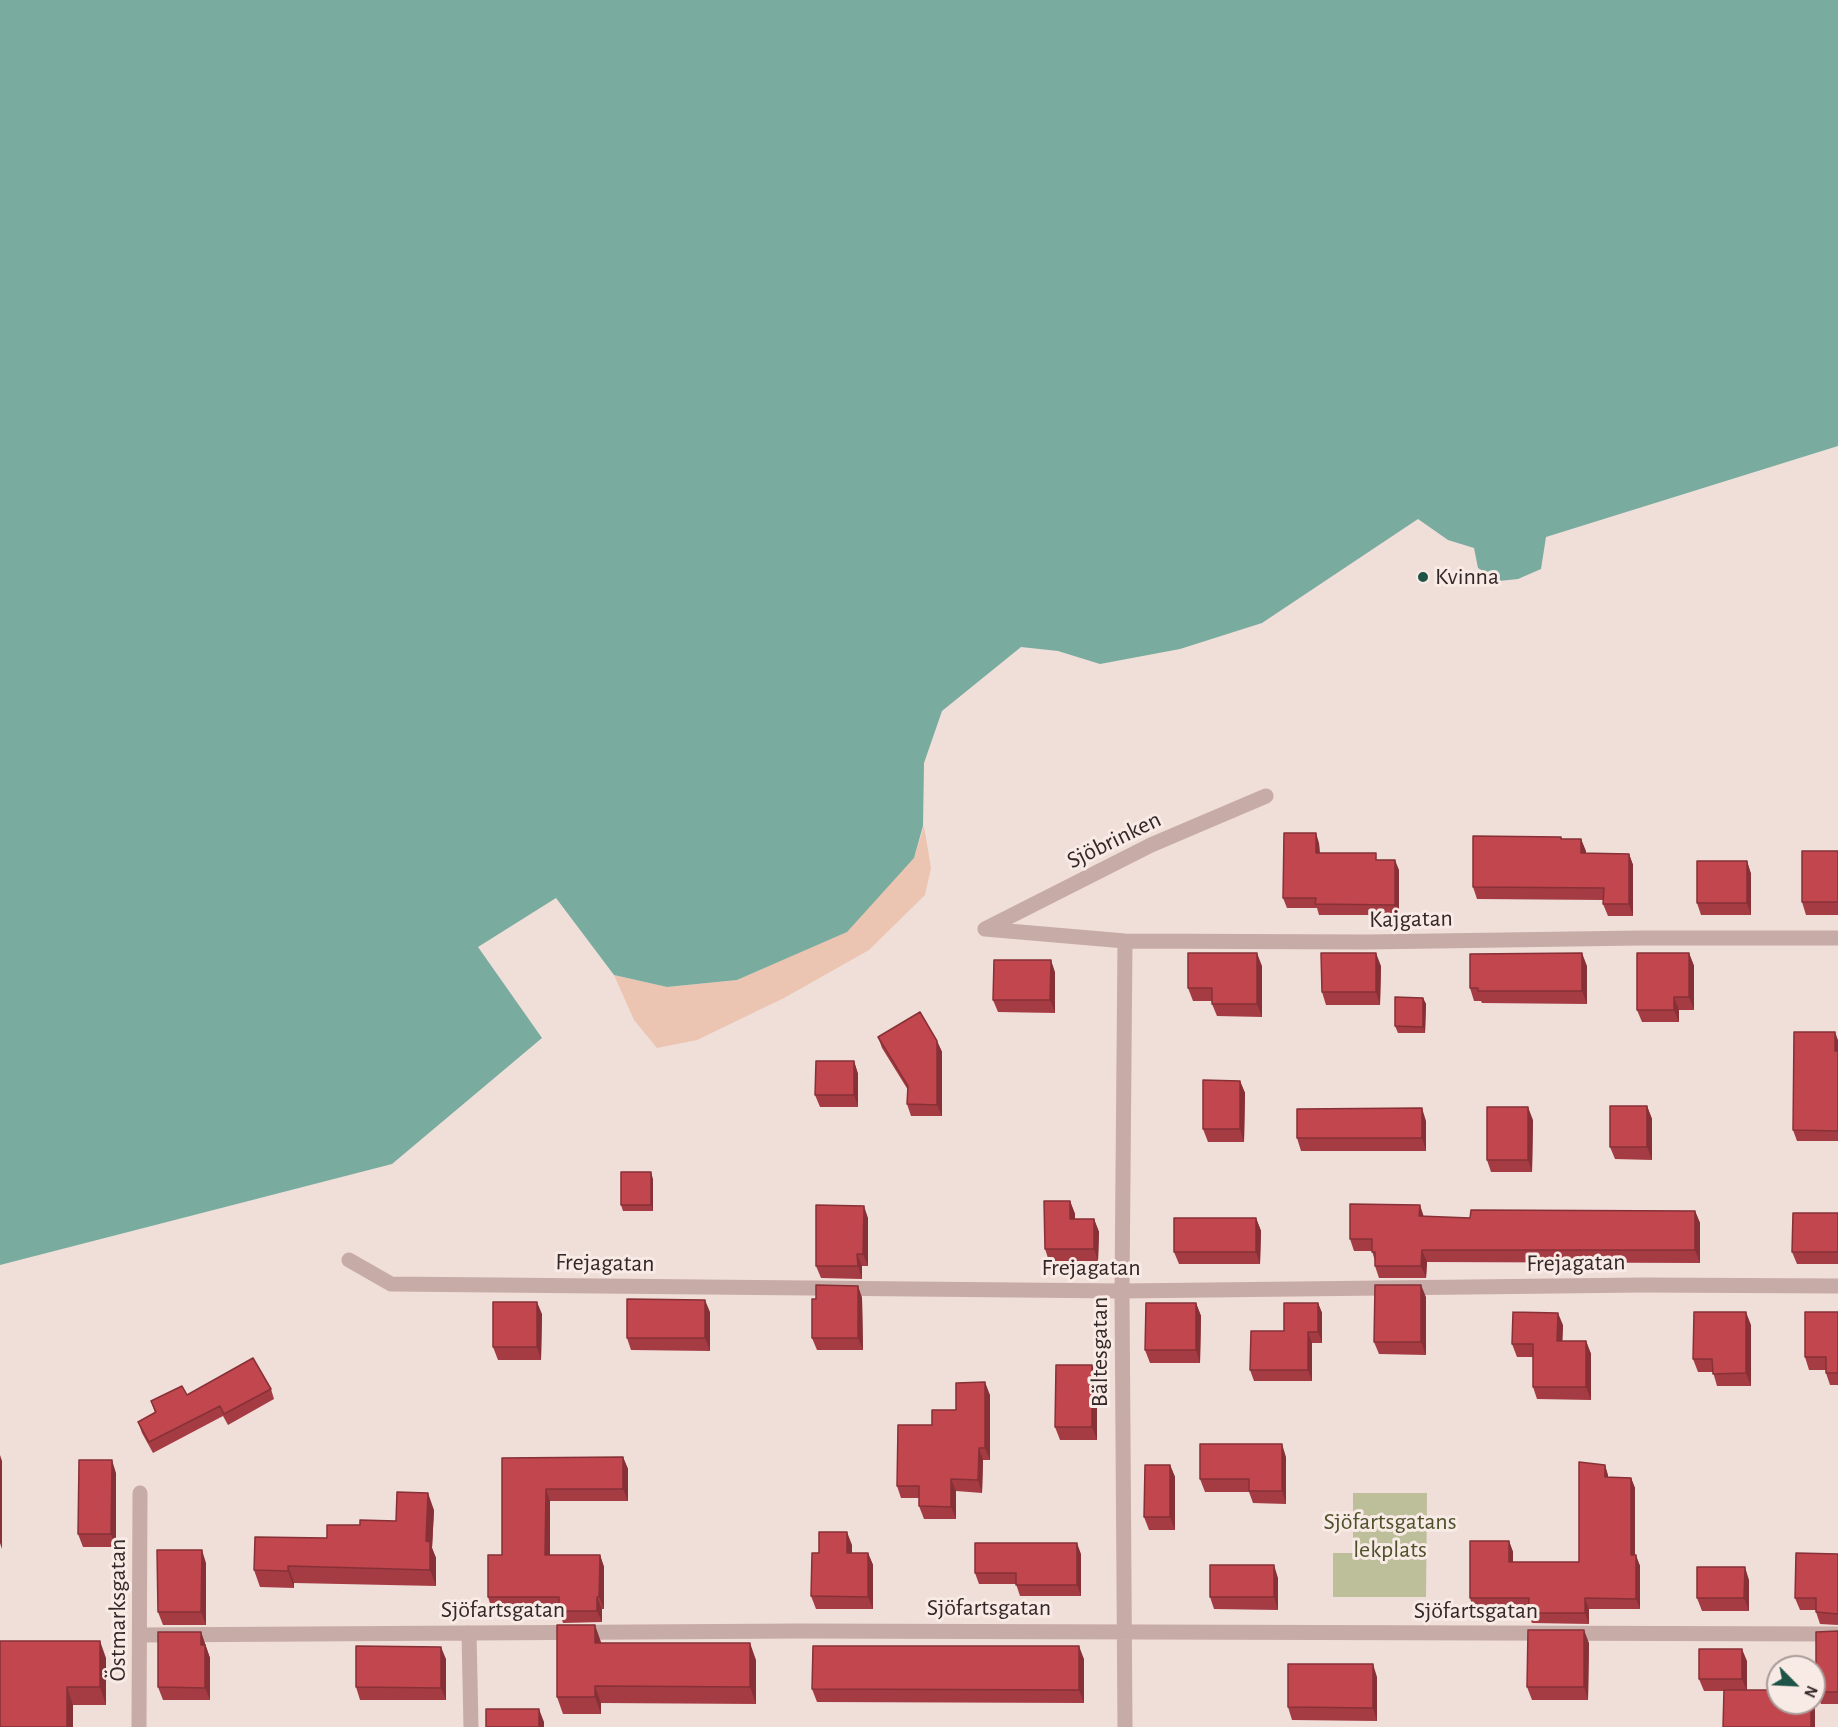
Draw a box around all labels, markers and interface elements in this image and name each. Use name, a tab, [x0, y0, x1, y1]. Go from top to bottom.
place label: Kvinna	[1435, 563, 1499, 591]
marker: Kvinna	[1416, 570, 1430, 584]
street label: Sjöbrinken	[1062, 805, 1166, 875]
street label: Kajgatan	[1369, 904, 1453, 934]
street label: Frejagatan	[555, 1248, 655, 1278]
street label: Frejagatan	[1526, 1248, 1626, 1278]
street label: Frejagatan	[1041, 1254, 1141, 1282]
street label: Bältesgatan	[1086, 1297, 1114, 1407]
park label: Sjöfartsgatans lekplats	[1323, 1508, 1457, 1564]
street label: Östmarksgatan	[104, 1539, 132, 1681]
street label: Sjöfartsgatan	[927, 1594, 1051, 1622]
street label: Sjöfartsgatan	[441, 1596, 565, 1624]
street label: Sjöfartsgatan	[1414, 1597, 1538, 1625]
north arrow	[1766, 1655, 1826, 1715]
text: N	[1801, 1683, 1820, 1700]

